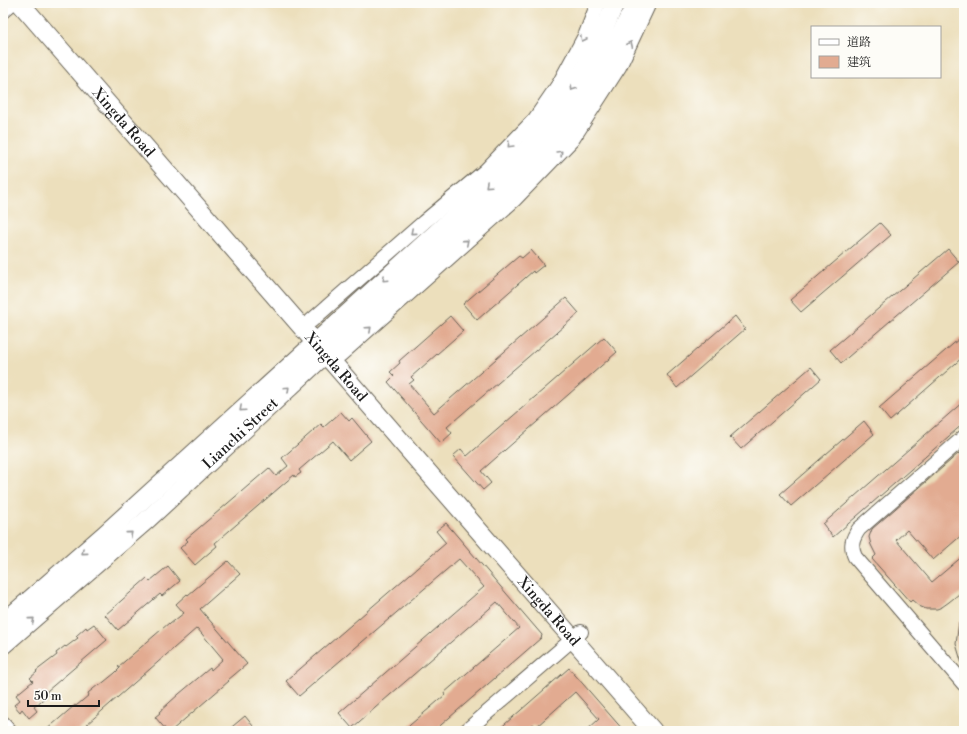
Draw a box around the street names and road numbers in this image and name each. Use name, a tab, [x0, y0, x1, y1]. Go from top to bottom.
street label: Xingda Road	[88, 83, 159, 161]
street label: Xingda Road	[300, 327, 372, 406]
street label: Lianchi Street	[198, 393, 283, 473]
street label: Xingda Road	[513, 572, 584, 650]

